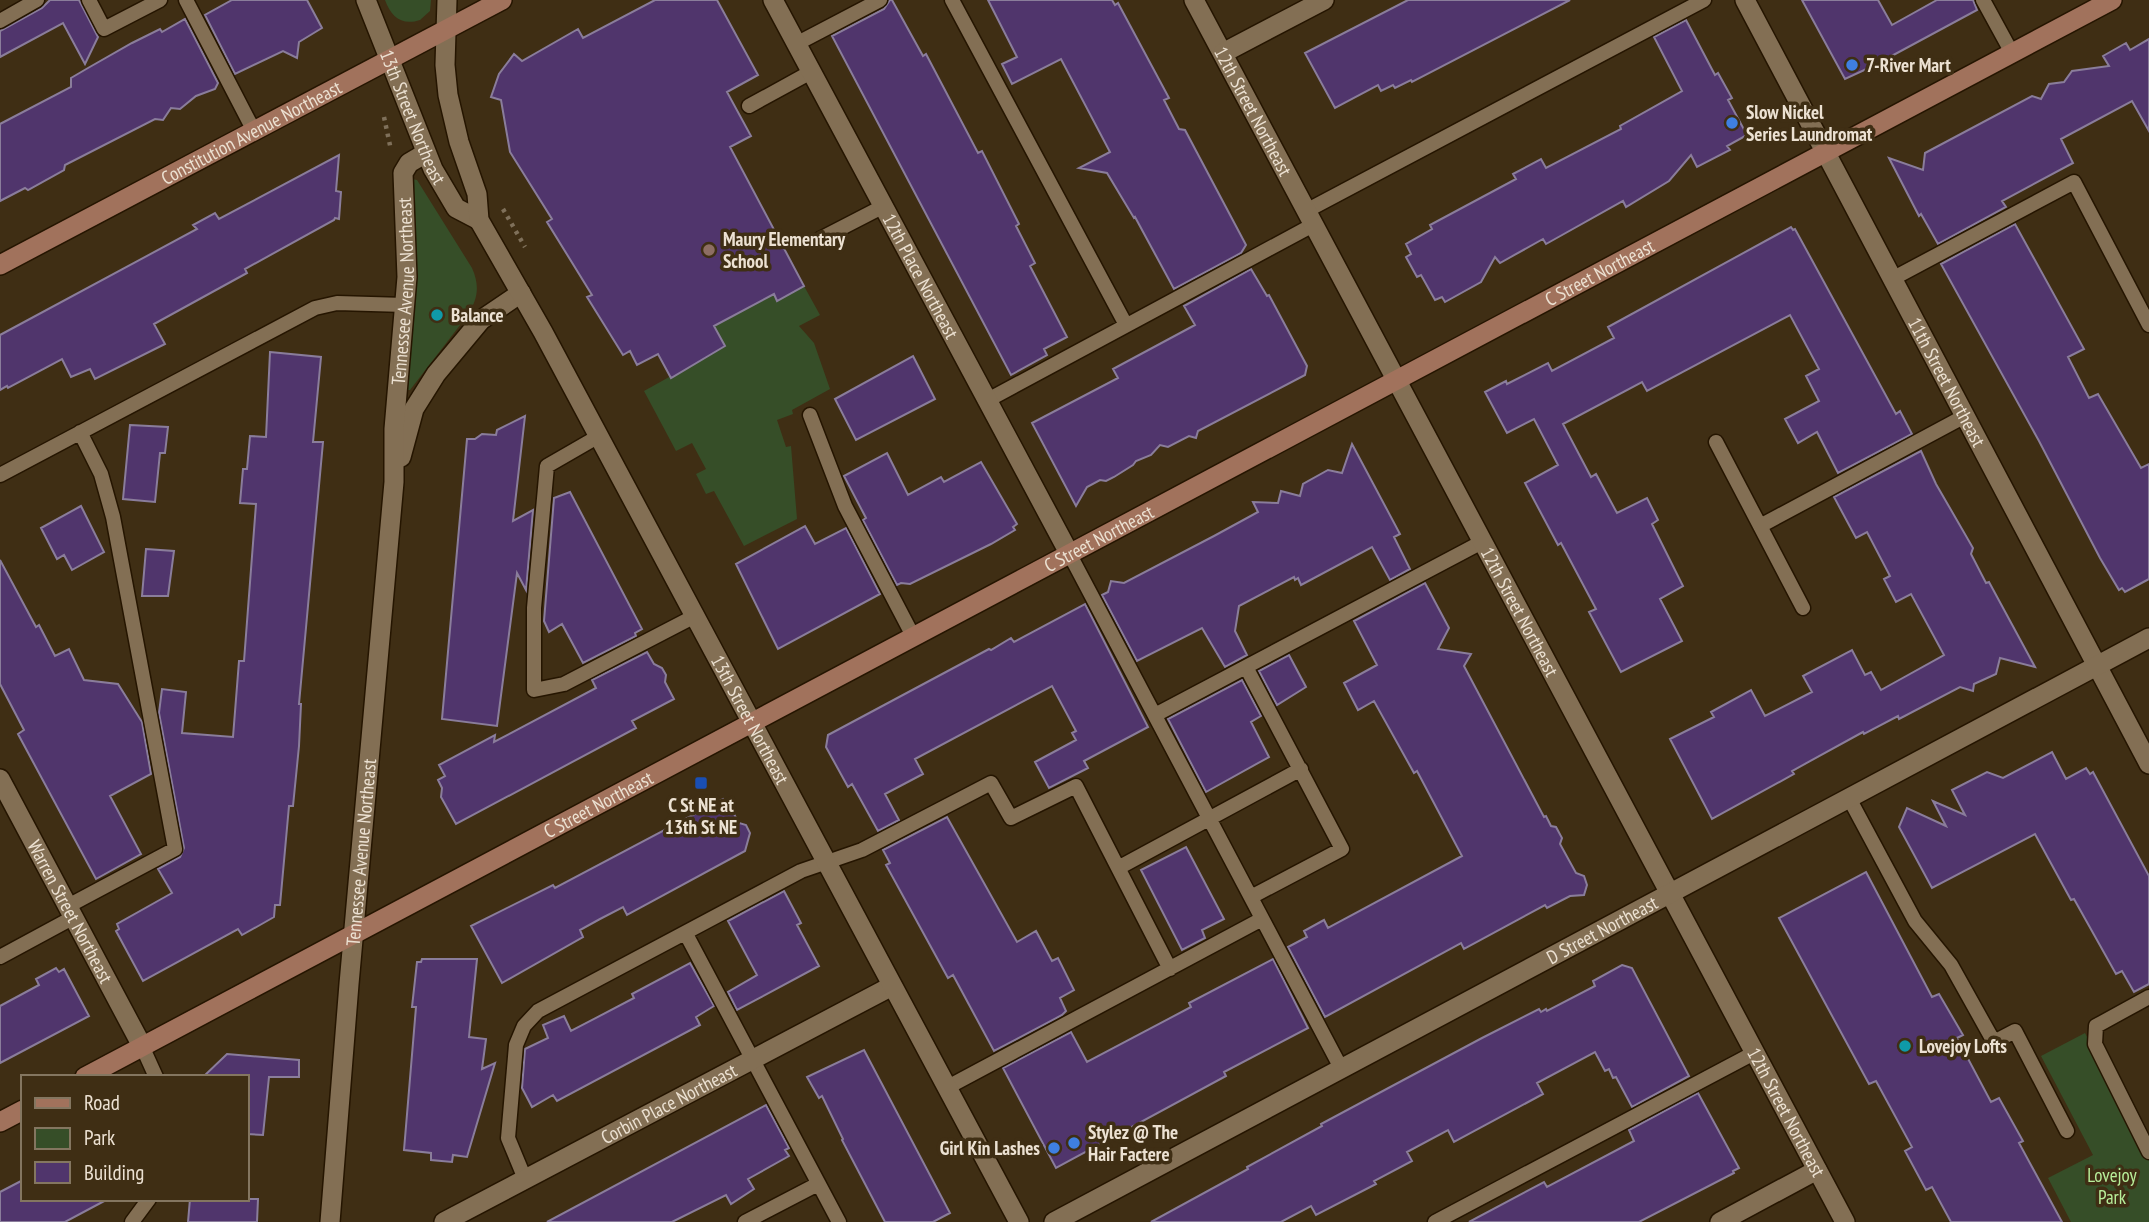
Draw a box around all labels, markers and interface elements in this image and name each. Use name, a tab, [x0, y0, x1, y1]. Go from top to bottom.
street label: 12th Street Northeast	[1209, 42, 1298, 181]
street label: 13th Street Northeast	[375, 46, 452, 189]
place label: 7-River Mart	[1866, 53, 1951, 77]
marker: 7-River Mart	[1844, 57, 1860, 73]
street label: Constitution Avenue Northeast	[157, 75, 346, 190]
place label: Slow Nickel Series Laundromat	[1746, 100, 1873, 146]
marker: Slow Nickel Series Laundromat	[1724, 115, 1740, 131]
street label: Tennessee Avenue Northeast	[386, 196, 419, 386]
street label: 12th Place Northeast	[877, 209, 964, 343]
place label: Maury Elementary School	[723, 227, 846, 273]
street label: C Street Northeast	[1541, 233, 1659, 311]
marker: Maury Elementary School	[701, 242, 717, 258]
place label: Balance	[451, 303, 504, 327]
marker: Balance	[429, 307, 445, 323]
street label: 11th Street Northeast	[1903, 313, 1991, 451]
street label: C Street Northeast	[1040, 499, 1158, 577]
street label: 12th Street Northeast	[1476, 543, 1564, 681]
street label: 13th Street Northeast	[706, 651, 795, 789]
street label: Tennessee Avenue Northeast	[340, 757, 381, 947]
street label: C Street Northeast	[539, 765, 658, 843]
marker: C St NE at 13th St NE	[693, 775, 709, 791]
place label: C St NE at 13th St NE	[665, 793, 737, 839]
street label: Warren Street Northeast	[23, 836, 119, 988]
street label: D Street Northeast	[1542, 890, 1662, 969]
place label: Lovejoy Lofts	[1919, 1034, 2007, 1058]
marker: Lovejoy Lofts	[1897, 1038, 1913, 1054]
street label: 12th Street Northeast	[1742, 1043, 1831, 1181]
street label: Corbin Place Northeast	[597, 1058, 741, 1149]
legend	[21, 1075, 248, 1201]
text: Road	[84, 1089, 120, 1116]
place label: Stylez @ The Hair Factere	[1088, 1120, 1178, 1166]
text: Park	[84, 1124, 115, 1151]
marker: Stylez @ The Hair Factere	[1066, 1135, 1082, 1151]
place label: Girl Kin Lashes	[940, 1136, 1040, 1160]
marker: Girl Kin Lashes	[1046, 1140, 1062, 1156]
text: Building	[84, 1159, 144, 1186]
park label: Lovejoy Park	[2087, 1163, 2138, 1209]

